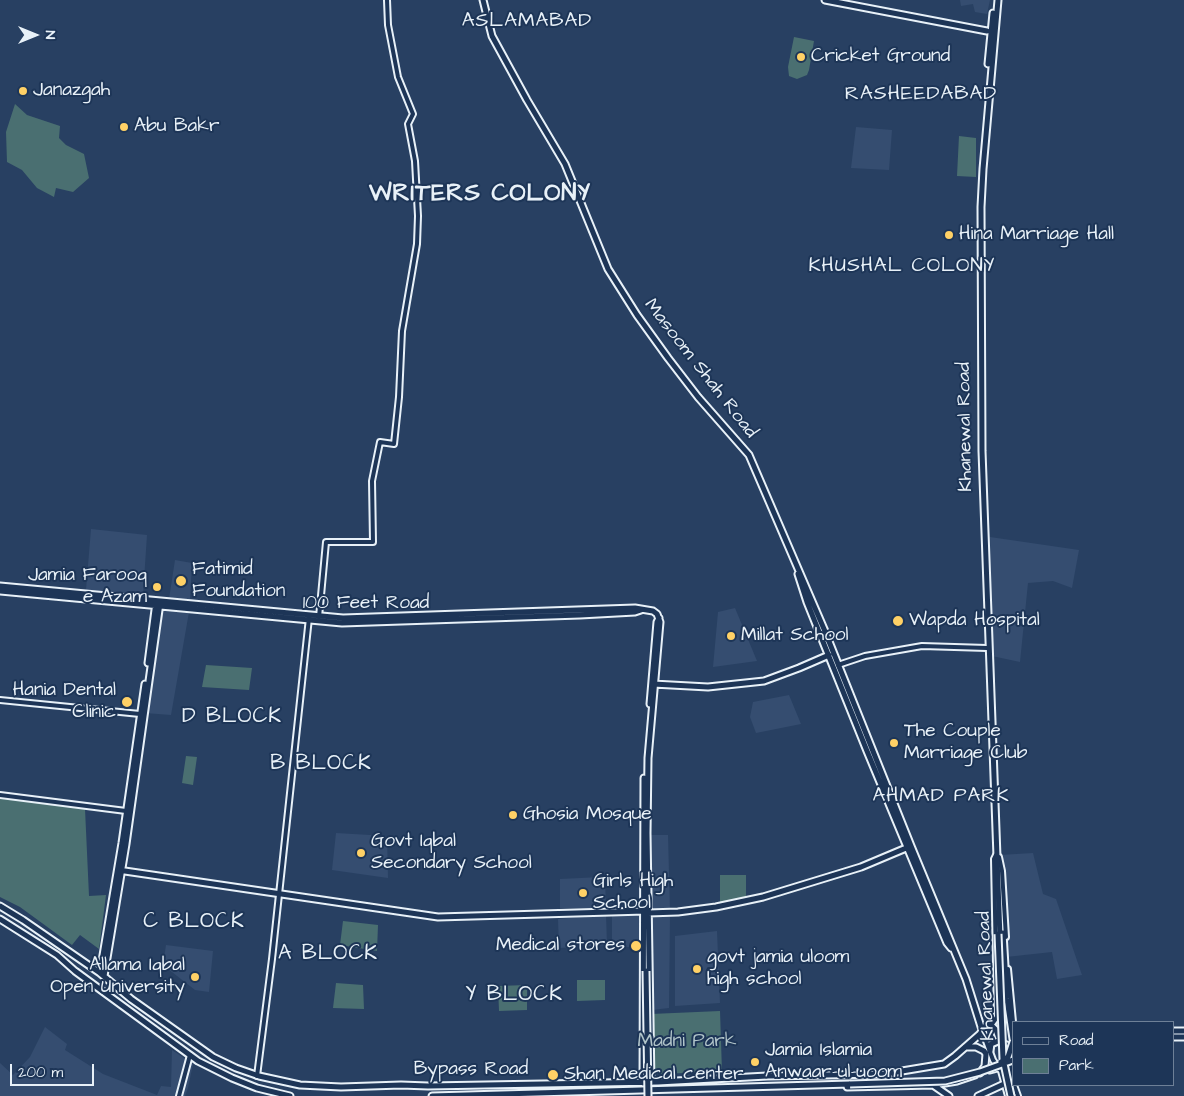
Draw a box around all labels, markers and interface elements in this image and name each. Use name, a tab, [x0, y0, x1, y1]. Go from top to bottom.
north arrow	[10, 10, 60, 60]
district label: ASLAMABAD	[461, 10, 593, 34]
text: N	[40, 31, 60, 39]
place label: Cricket Ground	[811, 46, 950, 68]
marker: Cricket Ground	[795, 51, 807, 63]
place label: Janazgah	[33, 80, 110, 102]
district label: RASHEEDABAD	[843, 83, 999, 107]
marker: Janazgah	[17, 85, 29, 97]
place label: Abu Bakr	[134, 116, 219, 138]
marker: Abu Bakr	[118, 121, 130, 133]
district label: WRITERS COLONY	[367, 181, 593, 209]
place label: Hina Marriage Hall	[959, 224, 1114, 246]
marker: Hina Marriage Hall	[943, 229, 955, 241]
district label: KHUSHAL COLONY	[807, 255, 997, 279]
street label: Masoom Shah Road	[638, 295, 762, 443]
street label: Khanewal Road	[953, 362, 979, 492]
place label: Fatimid Foundation	[192, 559, 285, 603]
place label: Jamia Farooq e Azam	[28, 565, 147, 609]
marker: Fatimid Foundation	[174, 574, 188, 588]
marker: Jamia Farooq e Azam	[151, 581, 163, 593]
street label: 100 Feet Road	[303, 593, 429, 615]
place label: Wapda Hospital	[909, 610, 1040, 632]
marker: Wapda Hospital	[891, 614, 905, 628]
place label: Millat School	[741, 625, 849, 647]
marker: Millat School	[725, 630, 737, 642]
place label: Hania Dental Clinic	[13, 680, 116, 724]
marker: Hania Dental Clinic	[120, 695, 134, 709]
district label: D BLOCK	[181, 705, 283, 731]
place label: The Couple Marriage Club	[904, 721, 1027, 765]
marker: The Couple Marriage Club	[888, 737, 900, 749]
district label: B BLOCK	[269, 752, 373, 778]
district label: AHMAD PARK	[871, 785, 1011, 809]
place label: Ghosia Mosque	[523, 804, 652, 826]
marker: Ghosia Mosque	[507, 809, 519, 821]
place label: Govt Iqbal Secondary School	[371, 831, 532, 875]
marker: Govt Iqbal Secondary School	[355, 847, 367, 859]
place label: Girls High School	[593, 871, 673, 915]
marker: Girls High School	[577, 887, 589, 899]
district label: C BLOCK	[142, 910, 246, 936]
street label: Khanewal Road	[973, 911, 1001, 1041]
place label: Medical stores	[496, 935, 625, 957]
marker: Medical stores	[629, 939, 643, 953]
district label: A BLOCK	[277, 942, 379, 968]
place label: govt jamia uloom high school	[707, 947, 849, 991]
place label: Allama Iqbal Open University	[50, 955, 185, 999]
marker: govt jamia uloom high school	[691, 963, 703, 975]
marker: Allama Iqbal Open University	[189, 971, 201, 983]
district label: Y BLOCK	[464, 983, 564, 1009]
legend	[1012, 1021, 1174, 1086]
text: Road	[1059, 1030, 1093, 1051]
park label: Madni Park	[637, 1031, 737, 1053]
place label: Jamia Islamia Anwaar-ul-uoom	[765, 1040, 902, 1084]
scale bar	[12, 1054, 96, 1086]
text: Park	[1059, 1055, 1094, 1076]
marker: Jamia Islamia Anwaar-ul-uoom	[749, 1056, 761, 1068]
street label: Bypass Road	[414, 1059, 528, 1081]
text: 200 m	[18, 1062, 63, 1083]
place label: Shan Medical center	[564, 1064, 744, 1086]
marker: Shan Medical center	[546, 1068, 560, 1082]

